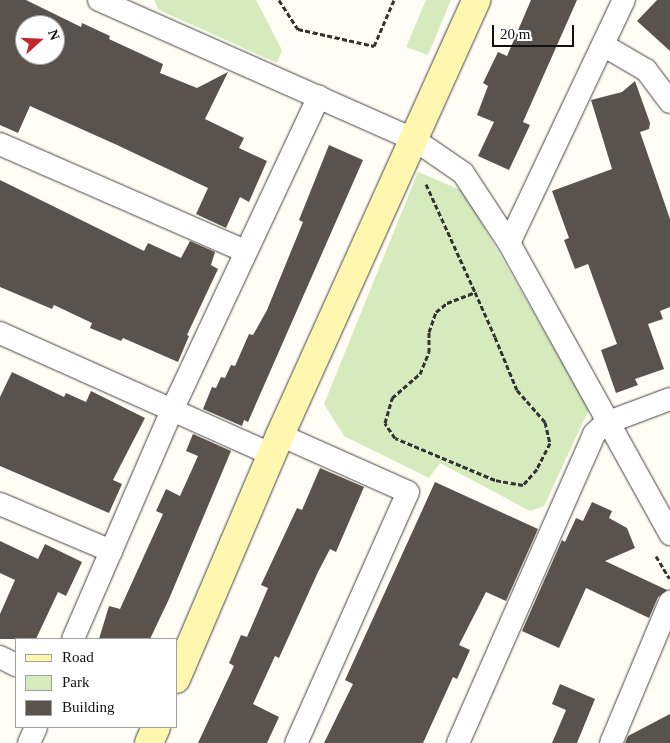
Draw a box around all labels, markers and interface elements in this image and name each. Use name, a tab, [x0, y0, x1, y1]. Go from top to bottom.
north arrow	[15, 15, 65, 65]
scale bar	[495, 15, 578, 47]
text: 20 m	[500, 26, 530, 42]
text: N	[45, 28, 62, 42]
legend	[15, 638, 178, 728]
text: Road	[62, 649, 94, 665]
text: Park	[62, 674, 90, 690]
text: Building	[62, 699, 115, 715]

